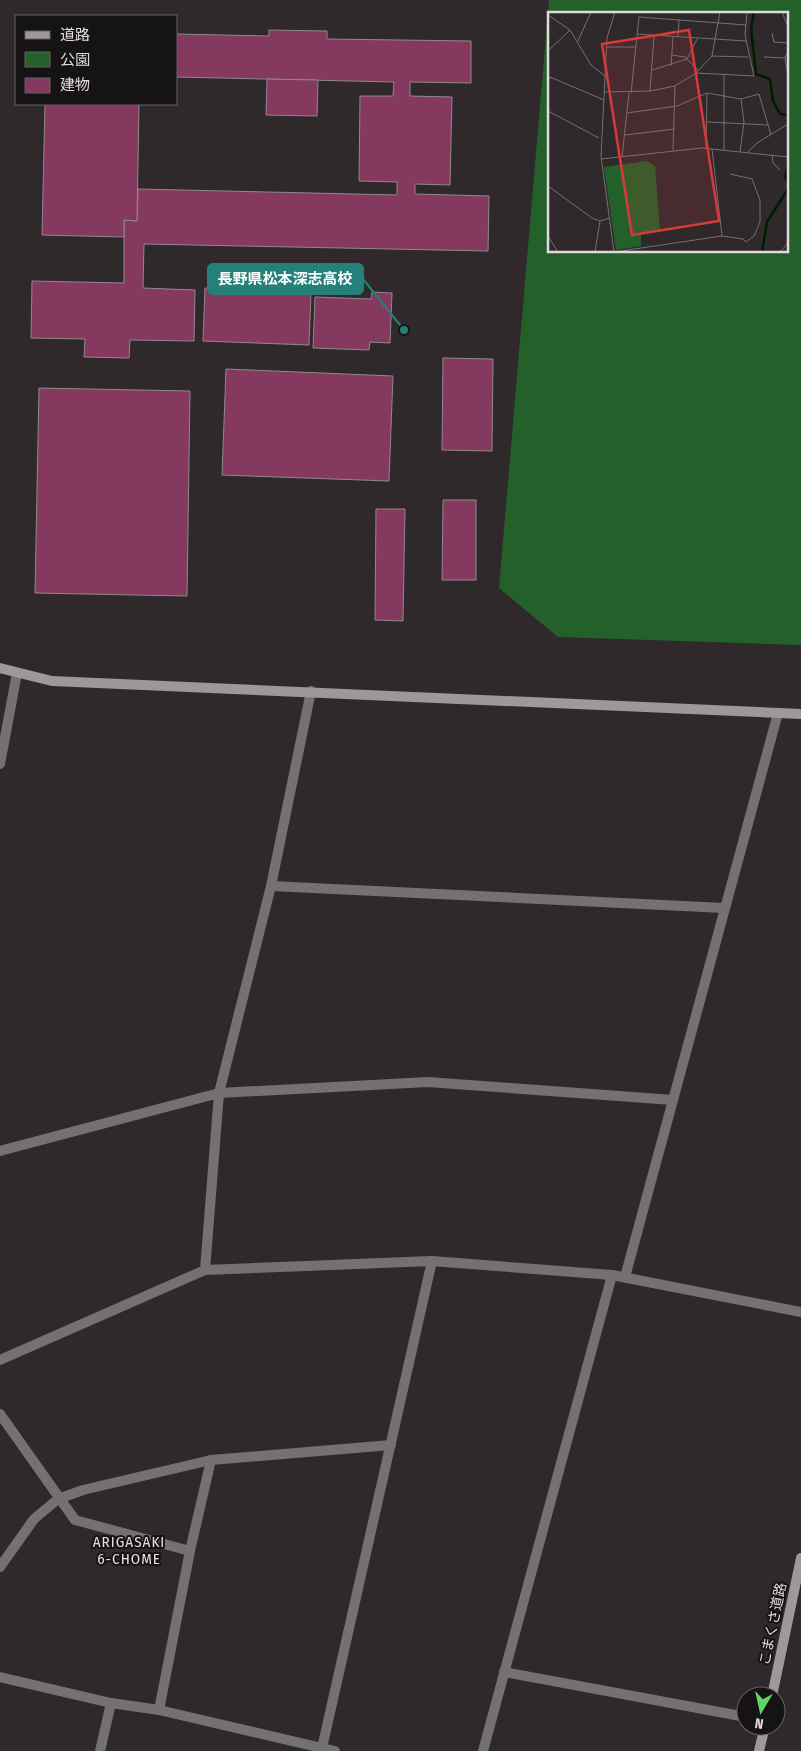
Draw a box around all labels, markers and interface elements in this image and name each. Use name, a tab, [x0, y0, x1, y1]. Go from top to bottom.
inset map	[548, 12, 788, 252]
legend	[15, 15, 178, 105]
text: 道路	[60, 26, 90, 44]
text: 公園	[60, 51, 90, 69]
text: 建物	[60, 76, 90, 94]
callout: 長野県松本深志高校	[208, 264, 363, 294]
text: 長野県松本深志高校	[217, 270, 353, 288]
district label: ARIGASAKI 6-CHOME	[93, 1533, 165, 1568]
street label: こまくさ道路	[756, 1581, 790, 1667]
north arrow	[736, 1686, 786, 1736]
text: N	[754, 1714, 765, 1732]

